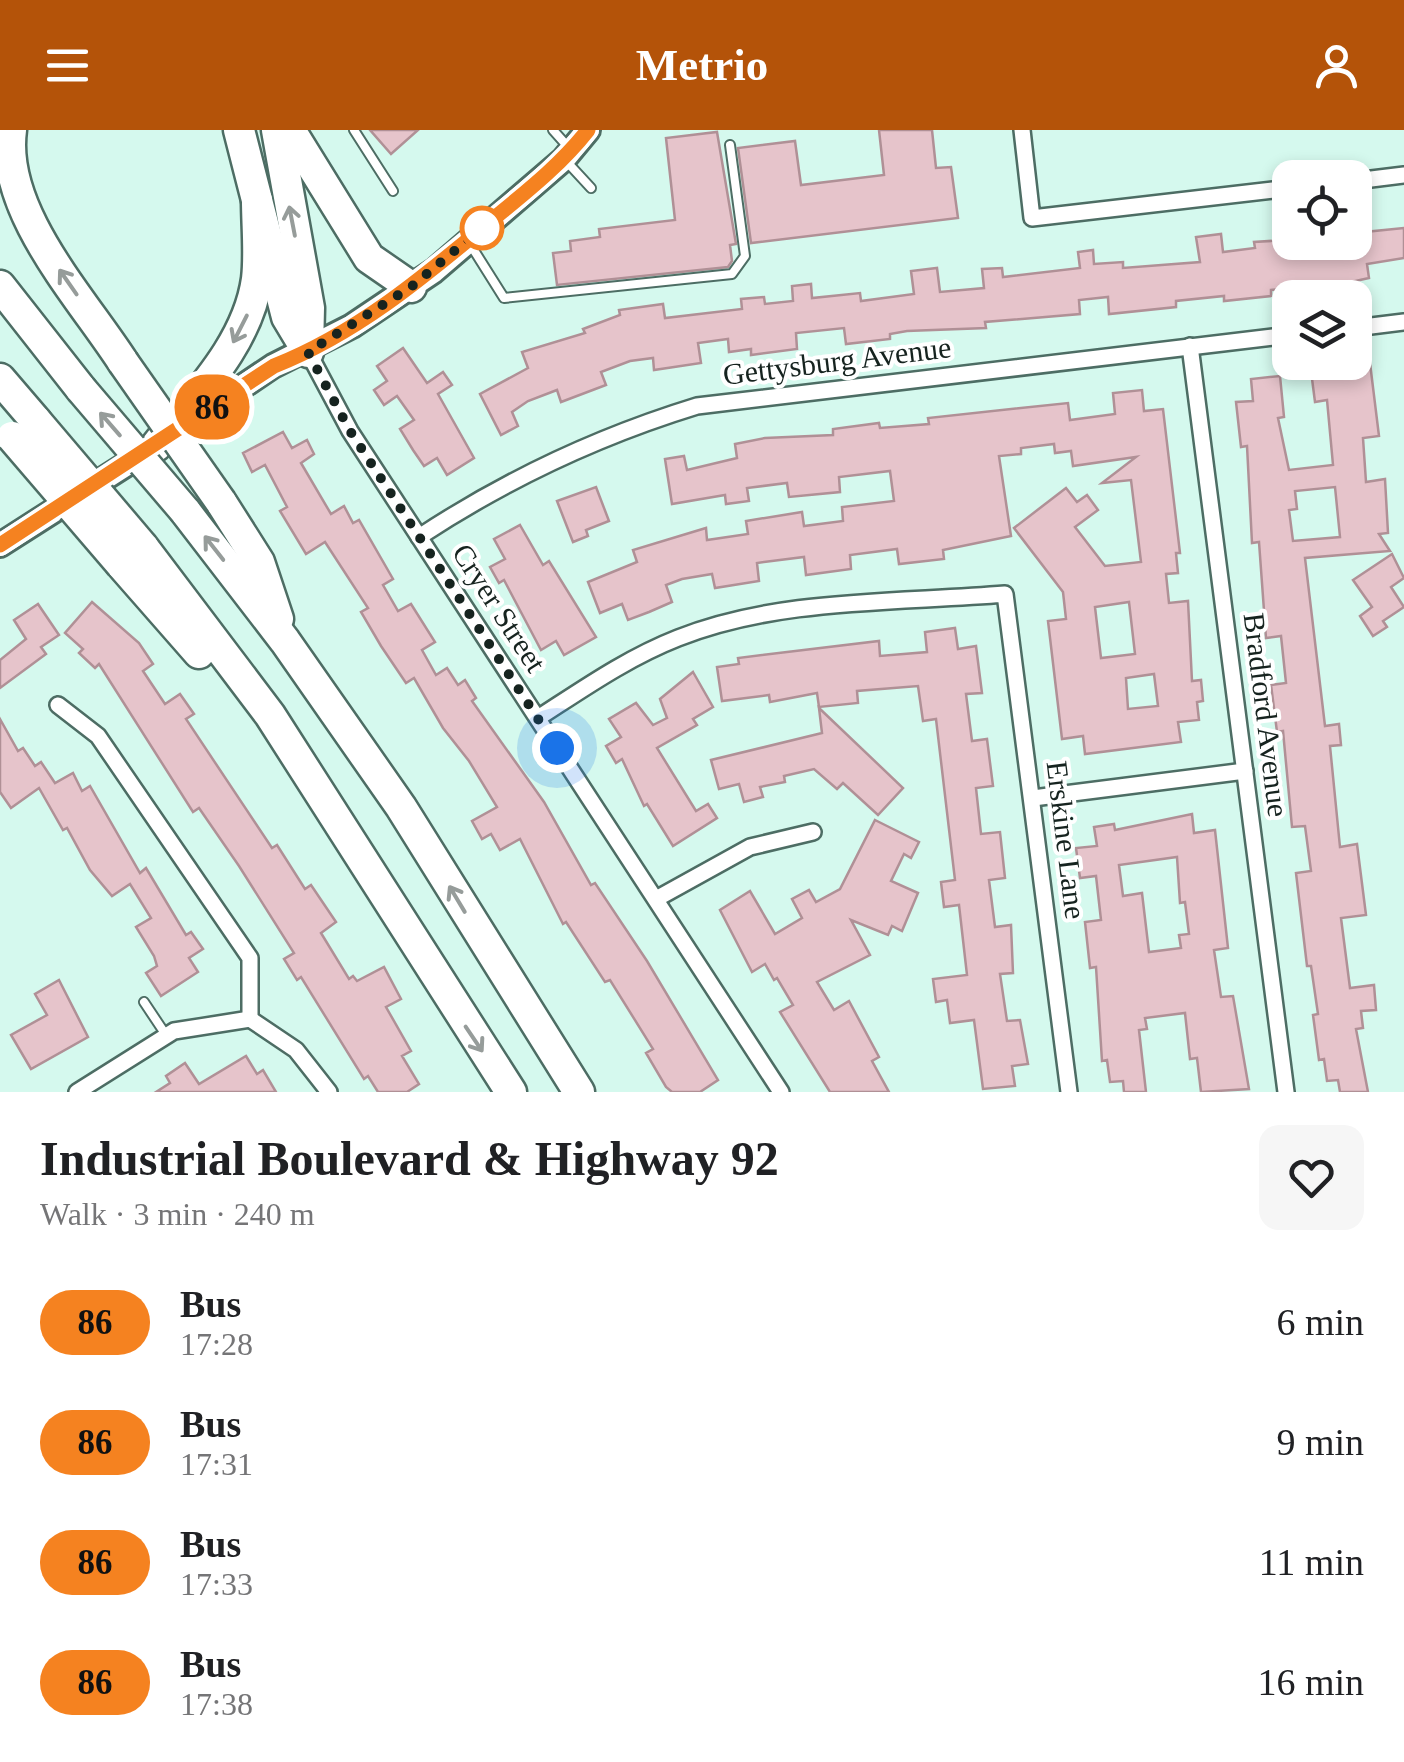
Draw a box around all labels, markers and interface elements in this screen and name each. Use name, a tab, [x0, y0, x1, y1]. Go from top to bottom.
icon: menu	[40, 38, 95, 93]
icon: person	[1309, 38, 1364, 93]
text: Metrio	[636, 40, 768, 90]
map controls	[1272, 160, 1372, 380]
button: locate	[1272, 160, 1372, 260]
one-way arrow	[281, 206, 300, 238]
unlabelled marker	[461, 207, 503, 249]
one-way arrow	[58, 268, 79, 296]
button: layers	[1272, 280, 1372, 380]
one-way arrow	[230, 314, 249, 344]
street label: Gettysburg Avenue	[721, 330, 953, 391]
line badge: 86	[167, 374, 257, 440]
text: 86	[195, 388, 230, 427]
one-way arrow	[100, 411, 122, 437]
one-way arrow	[203, 535, 224, 562]
street label: Cryer Street	[446, 538, 553, 678]
street label: Bradford Avenue	[1238, 611, 1295, 819]
your location	[532, 723, 582, 773]
street label: Erskine Lane	[1040, 759, 1093, 921]
one-way arrow	[447, 885, 467, 914]
one-way arrow	[464, 1024, 485, 1052]
button: heart	[1259, 1125, 1364, 1230]
text: Industrial Boulevard & Highway 92	[40, 1132, 779, 1185]
text: Walk · 3 min · 240 m	[40, 1196, 315, 1232]
text: Bus	[180, 1283, 241, 1325]
text: 6 min	[1276, 1301, 1364, 1343]
text: 86	[78, 1303, 113, 1342]
text: 17:28	[180, 1326, 253, 1362]
text: Bus	[180, 1403, 241, 1445]
text: 9 min	[1276, 1421, 1364, 1463]
text: 86	[78, 1423, 113, 1462]
text: 17:31	[180, 1446, 253, 1482]
text: Bus	[180, 1523, 241, 1565]
text: 11 min	[1259, 1541, 1364, 1583]
text: 86	[78, 1543, 113, 1582]
text: 17:33	[180, 1566, 253, 1602]
text: Bus	[180, 1643, 241, 1685]
text: 16 min	[1257, 1661, 1364, 1703]
text: 86	[78, 1663, 113, 1702]
text: 17:38	[180, 1686, 253, 1722]

